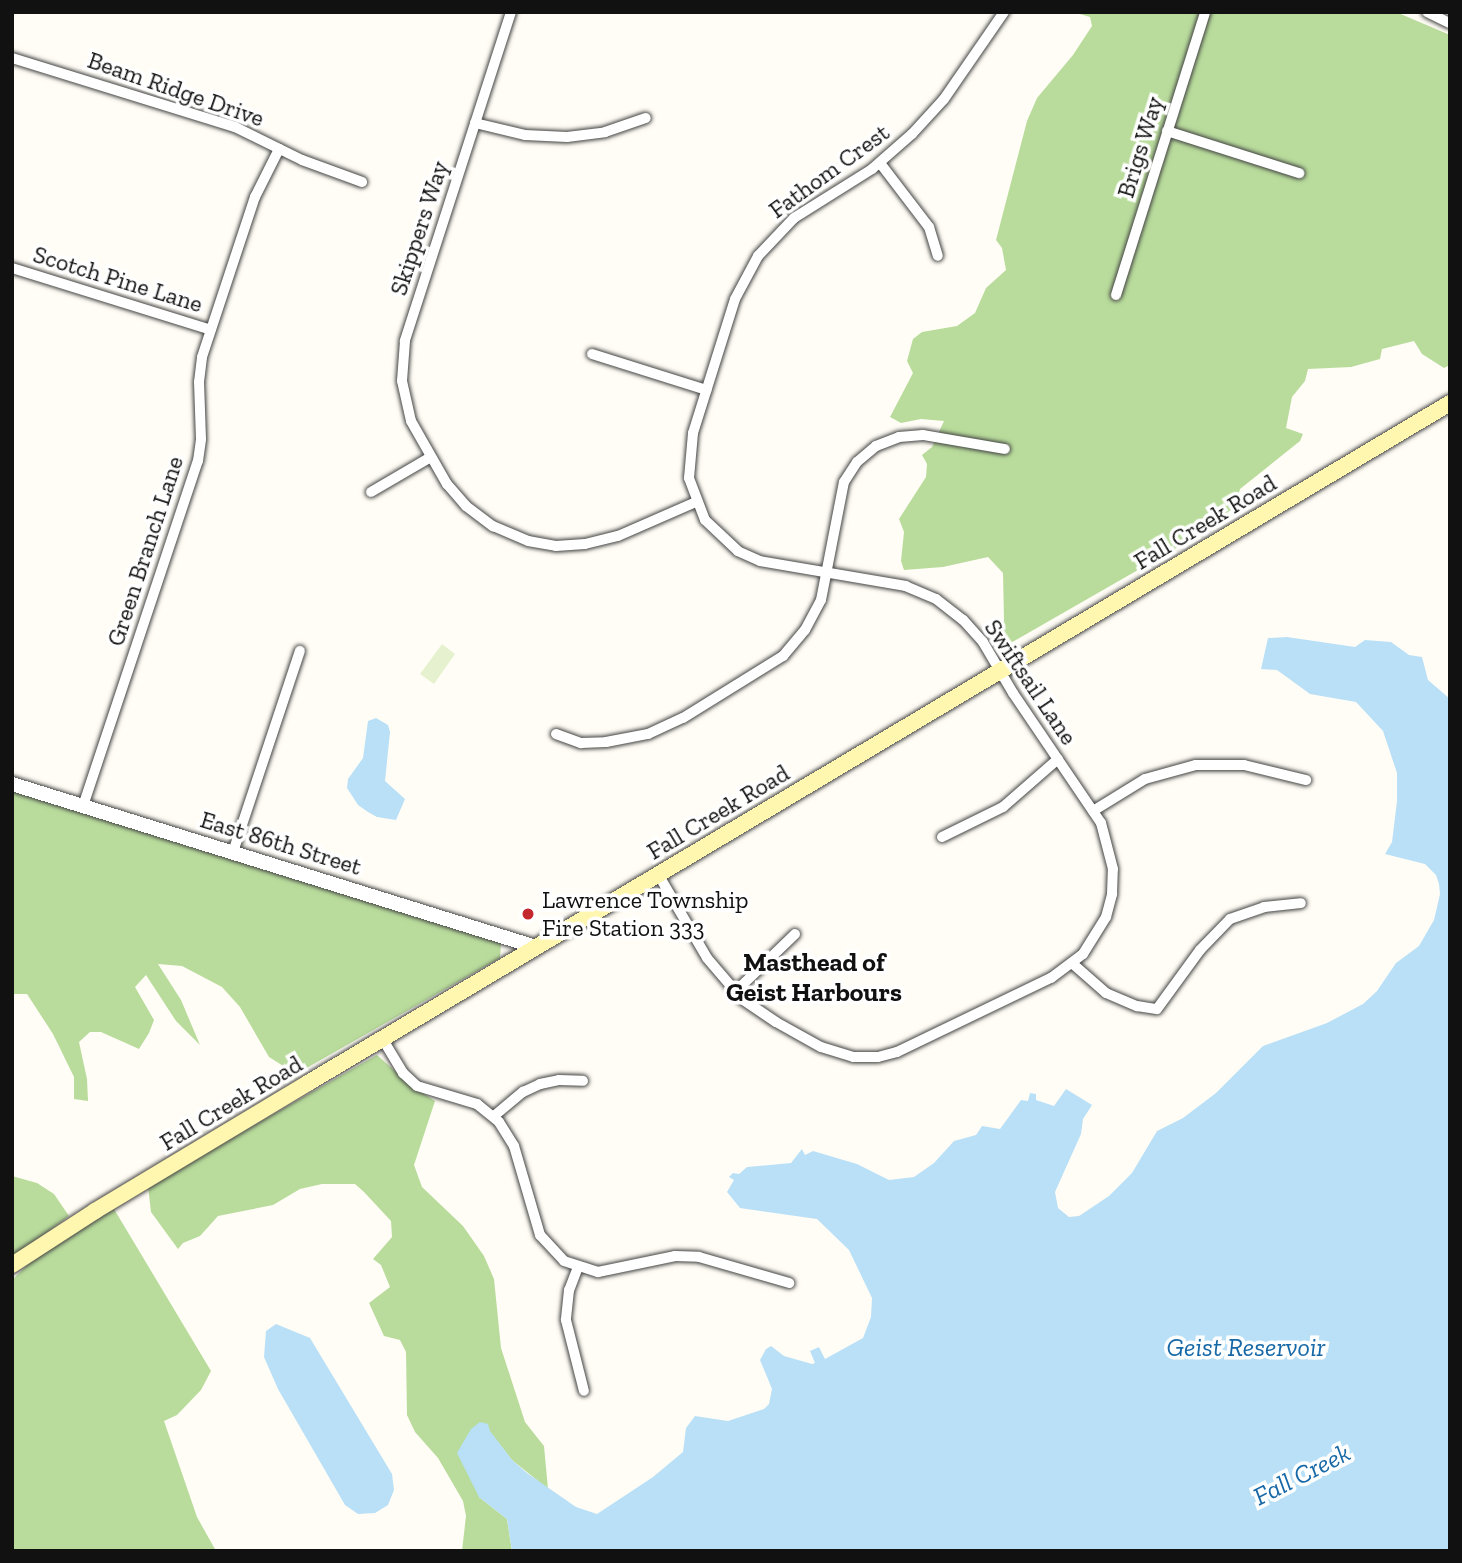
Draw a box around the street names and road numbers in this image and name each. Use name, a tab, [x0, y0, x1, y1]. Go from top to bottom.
street label: Beam Ridge Drive	[84, 45, 268, 133]
street label: Brigs Way	[1111, 93, 1169, 201]
street label: Fathom Crest	[763, 118, 895, 224]
street label: Skippers Way	[384, 157, 454, 299]
street label: Scotch Pine Lane	[30, 240, 206, 318]
street label: Green Branch Lane	[101, 452, 189, 650]
street label: Fall Creek Road	[1129, 468, 1281, 576]
street label: Swiftsail Lane	[979, 614, 1083, 750]
street label: Fall Creek Road	[642, 758, 794, 866]
street label: East 86th Street	[197, 805, 365, 881]
street label: Fall Creek Road	[155, 1049, 307, 1157]

